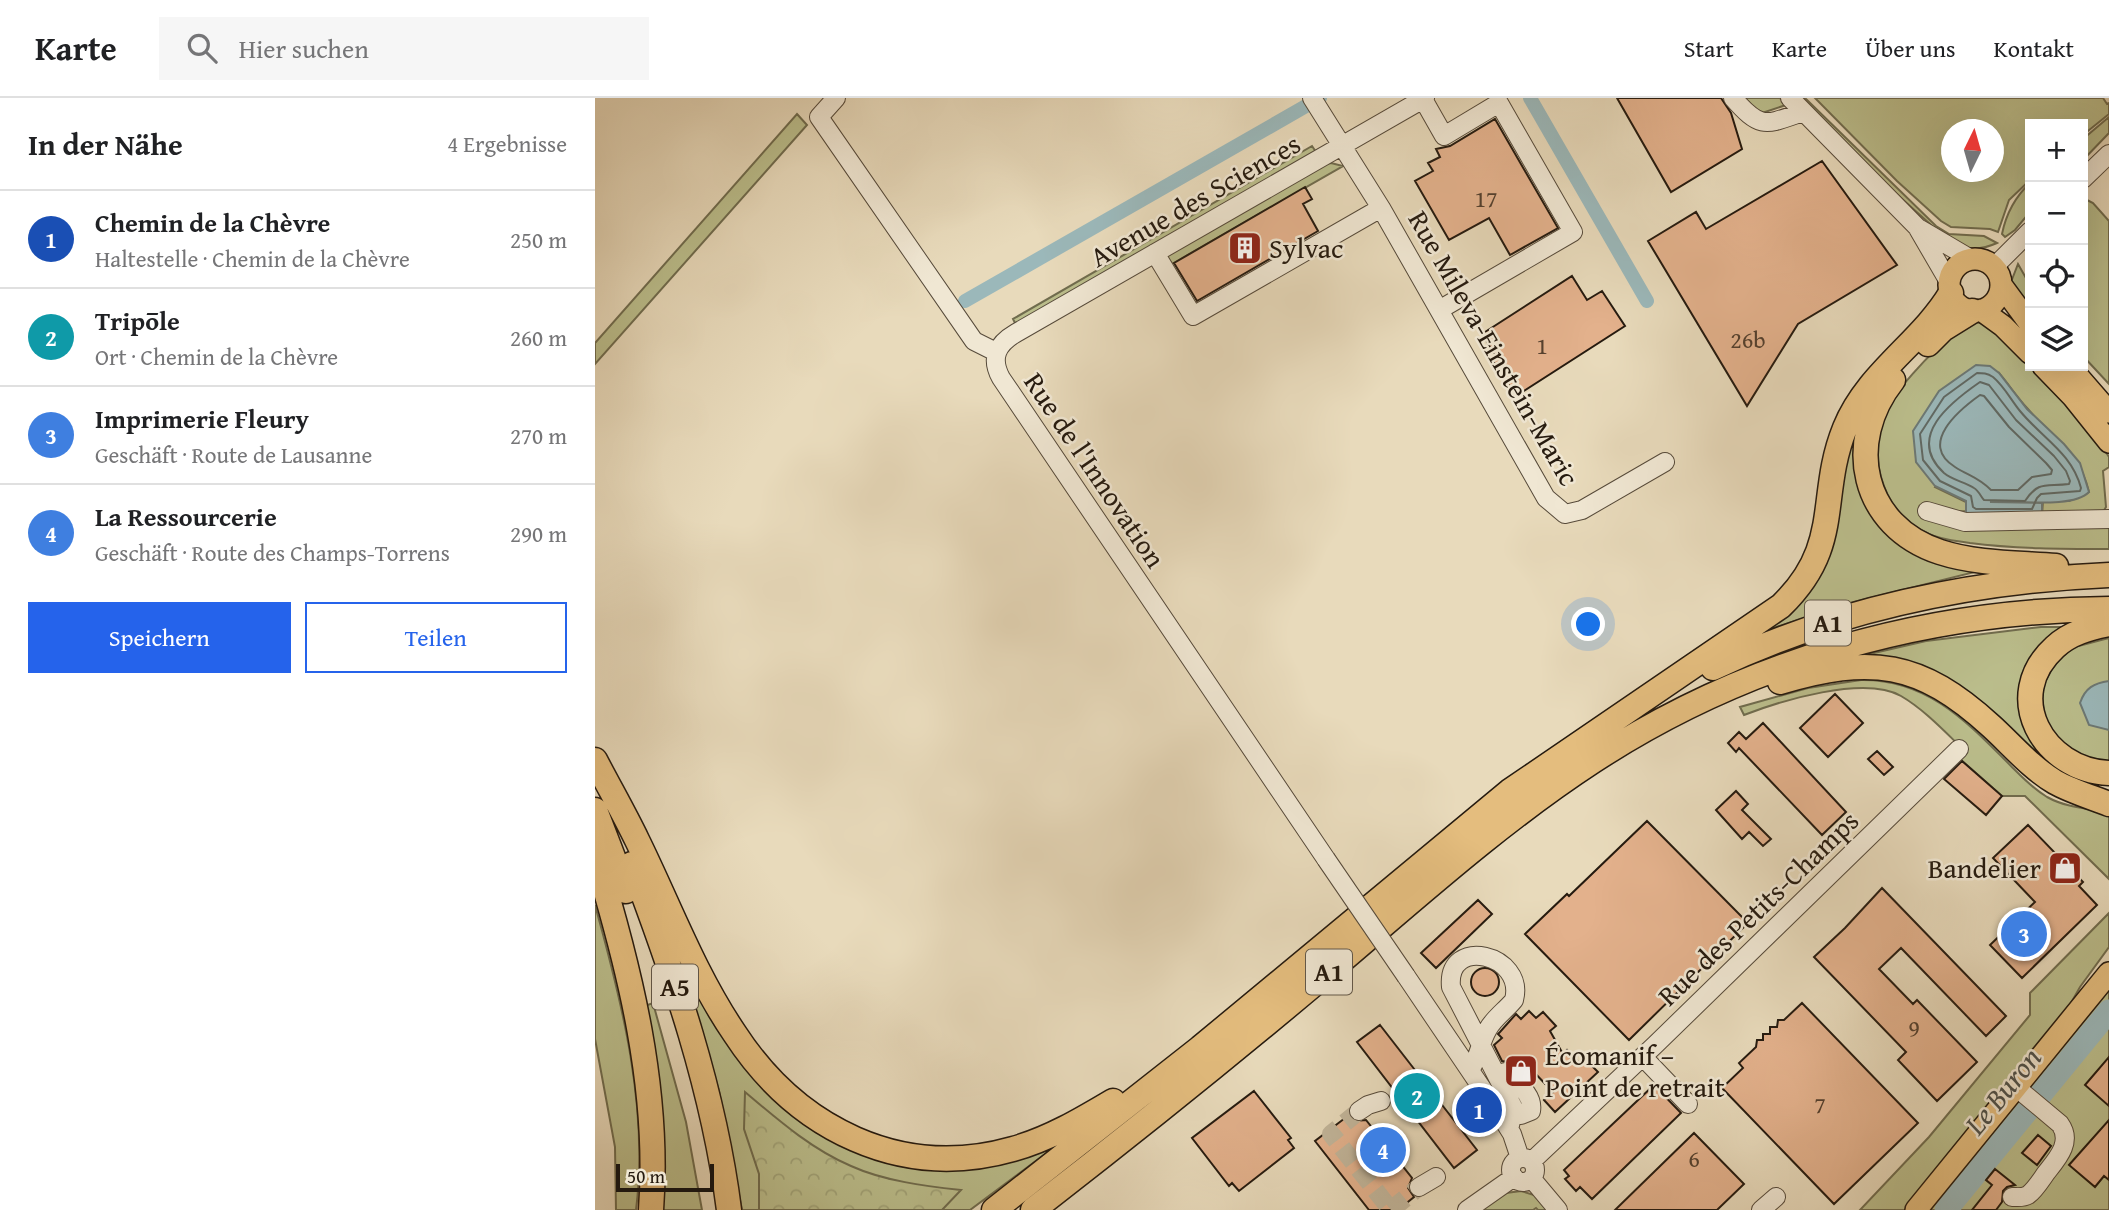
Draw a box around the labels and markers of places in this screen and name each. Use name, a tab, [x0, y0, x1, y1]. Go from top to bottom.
place label: Sylvac	[1269, 227, 1344, 268]
building icon: Sylvac	[1226, 229, 1264, 267]
place label: Bandelier	[1928, 847, 2041, 888]
shop icon: Bandelier	[2046, 849, 2084, 887]
pin: 3	[2001, 908, 2047, 960]
place label: Écomanif – Point de retrait	[1545, 1034, 1725, 1107]
shop icon: Écomanif – Point de retrait	[1502, 1052, 1540, 1090]
pin: 2	[1394, 1070, 1440, 1122]
pin: 1	[1456, 1084, 1502, 1136]
pin: 4	[1360, 1124, 1406, 1176]

